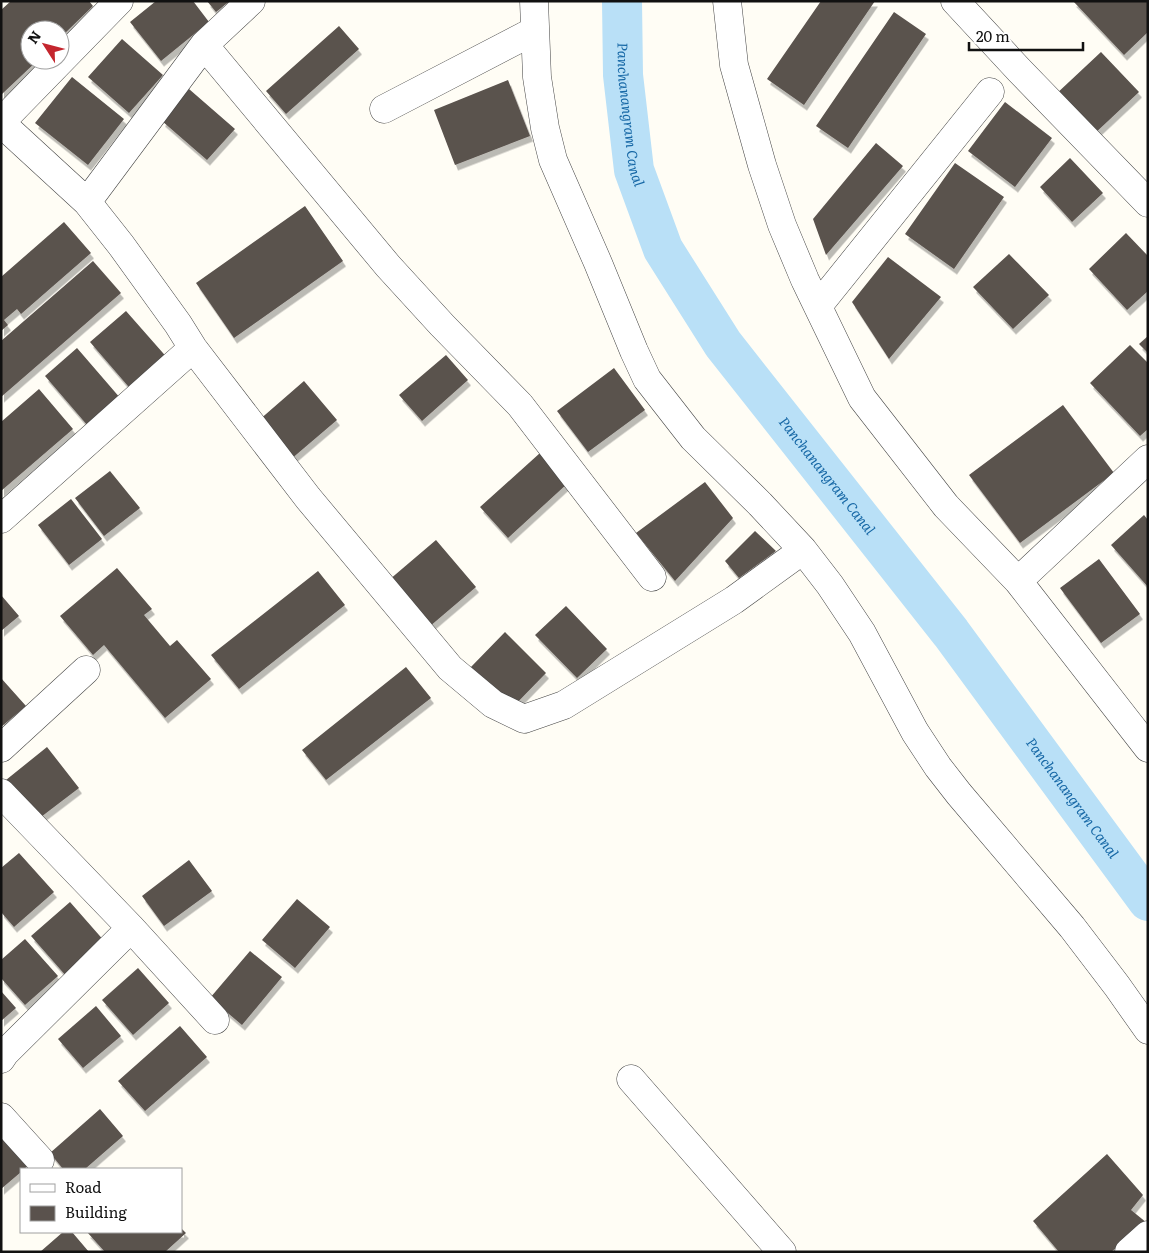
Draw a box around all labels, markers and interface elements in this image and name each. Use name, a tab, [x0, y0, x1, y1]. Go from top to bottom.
north arrow	[20, 20, 70, 70]
scale bar	[969, 20, 1083, 52]
text: 20 m	[976, 24, 1010, 47]
text: N	[22, 26, 45, 47]
water label: Panchanangram Canal	[614, 42, 650, 189]
water label: Panchanangram Canal	[775, 412, 881, 538]
water label: Panchanangram Canal	[1022, 733, 1124, 862]
legend	[20, 1168, 182, 1233]
text: Road	[65, 1175, 101, 1198]
text: Building	[65, 1200, 127, 1223]

